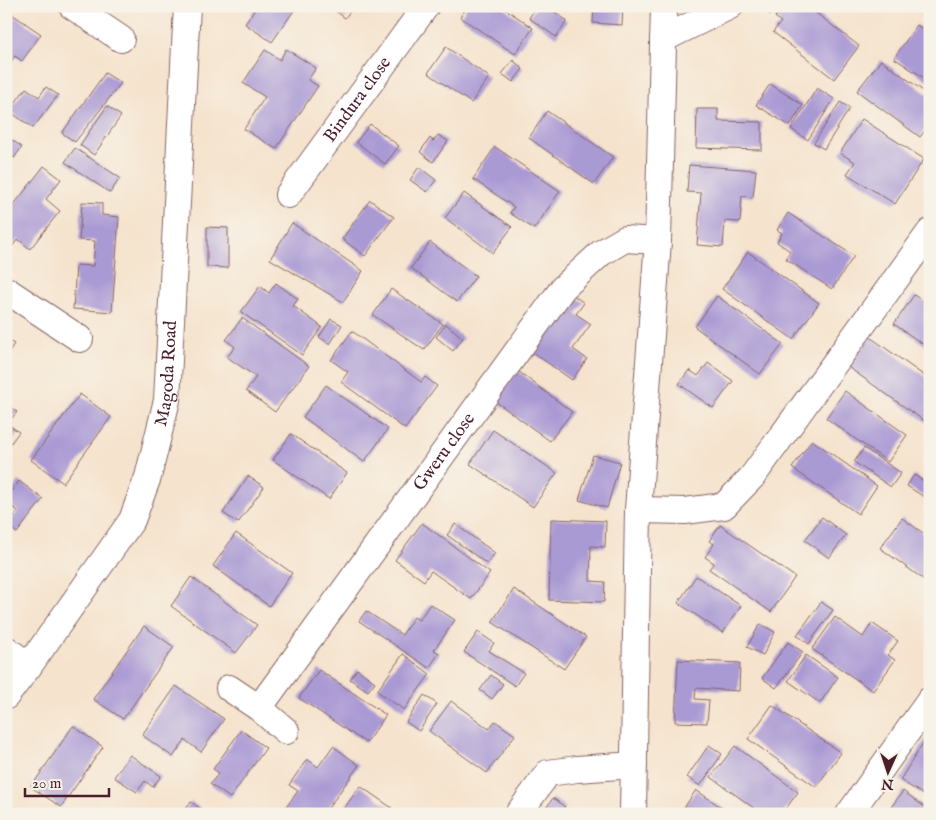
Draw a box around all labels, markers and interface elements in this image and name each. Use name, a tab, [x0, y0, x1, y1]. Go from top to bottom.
street label: Bindura close	[319, 52, 397, 147]
street label: Magoda Road	[149, 320, 183, 429]
street label: Gweru close	[408, 408, 480, 496]
north arrow	[864, 748, 914, 798]
scale bar	[25, 765, 109, 797]
text: 20 m	[32, 774, 62, 793]
text: N	[881, 775, 895, 793]

